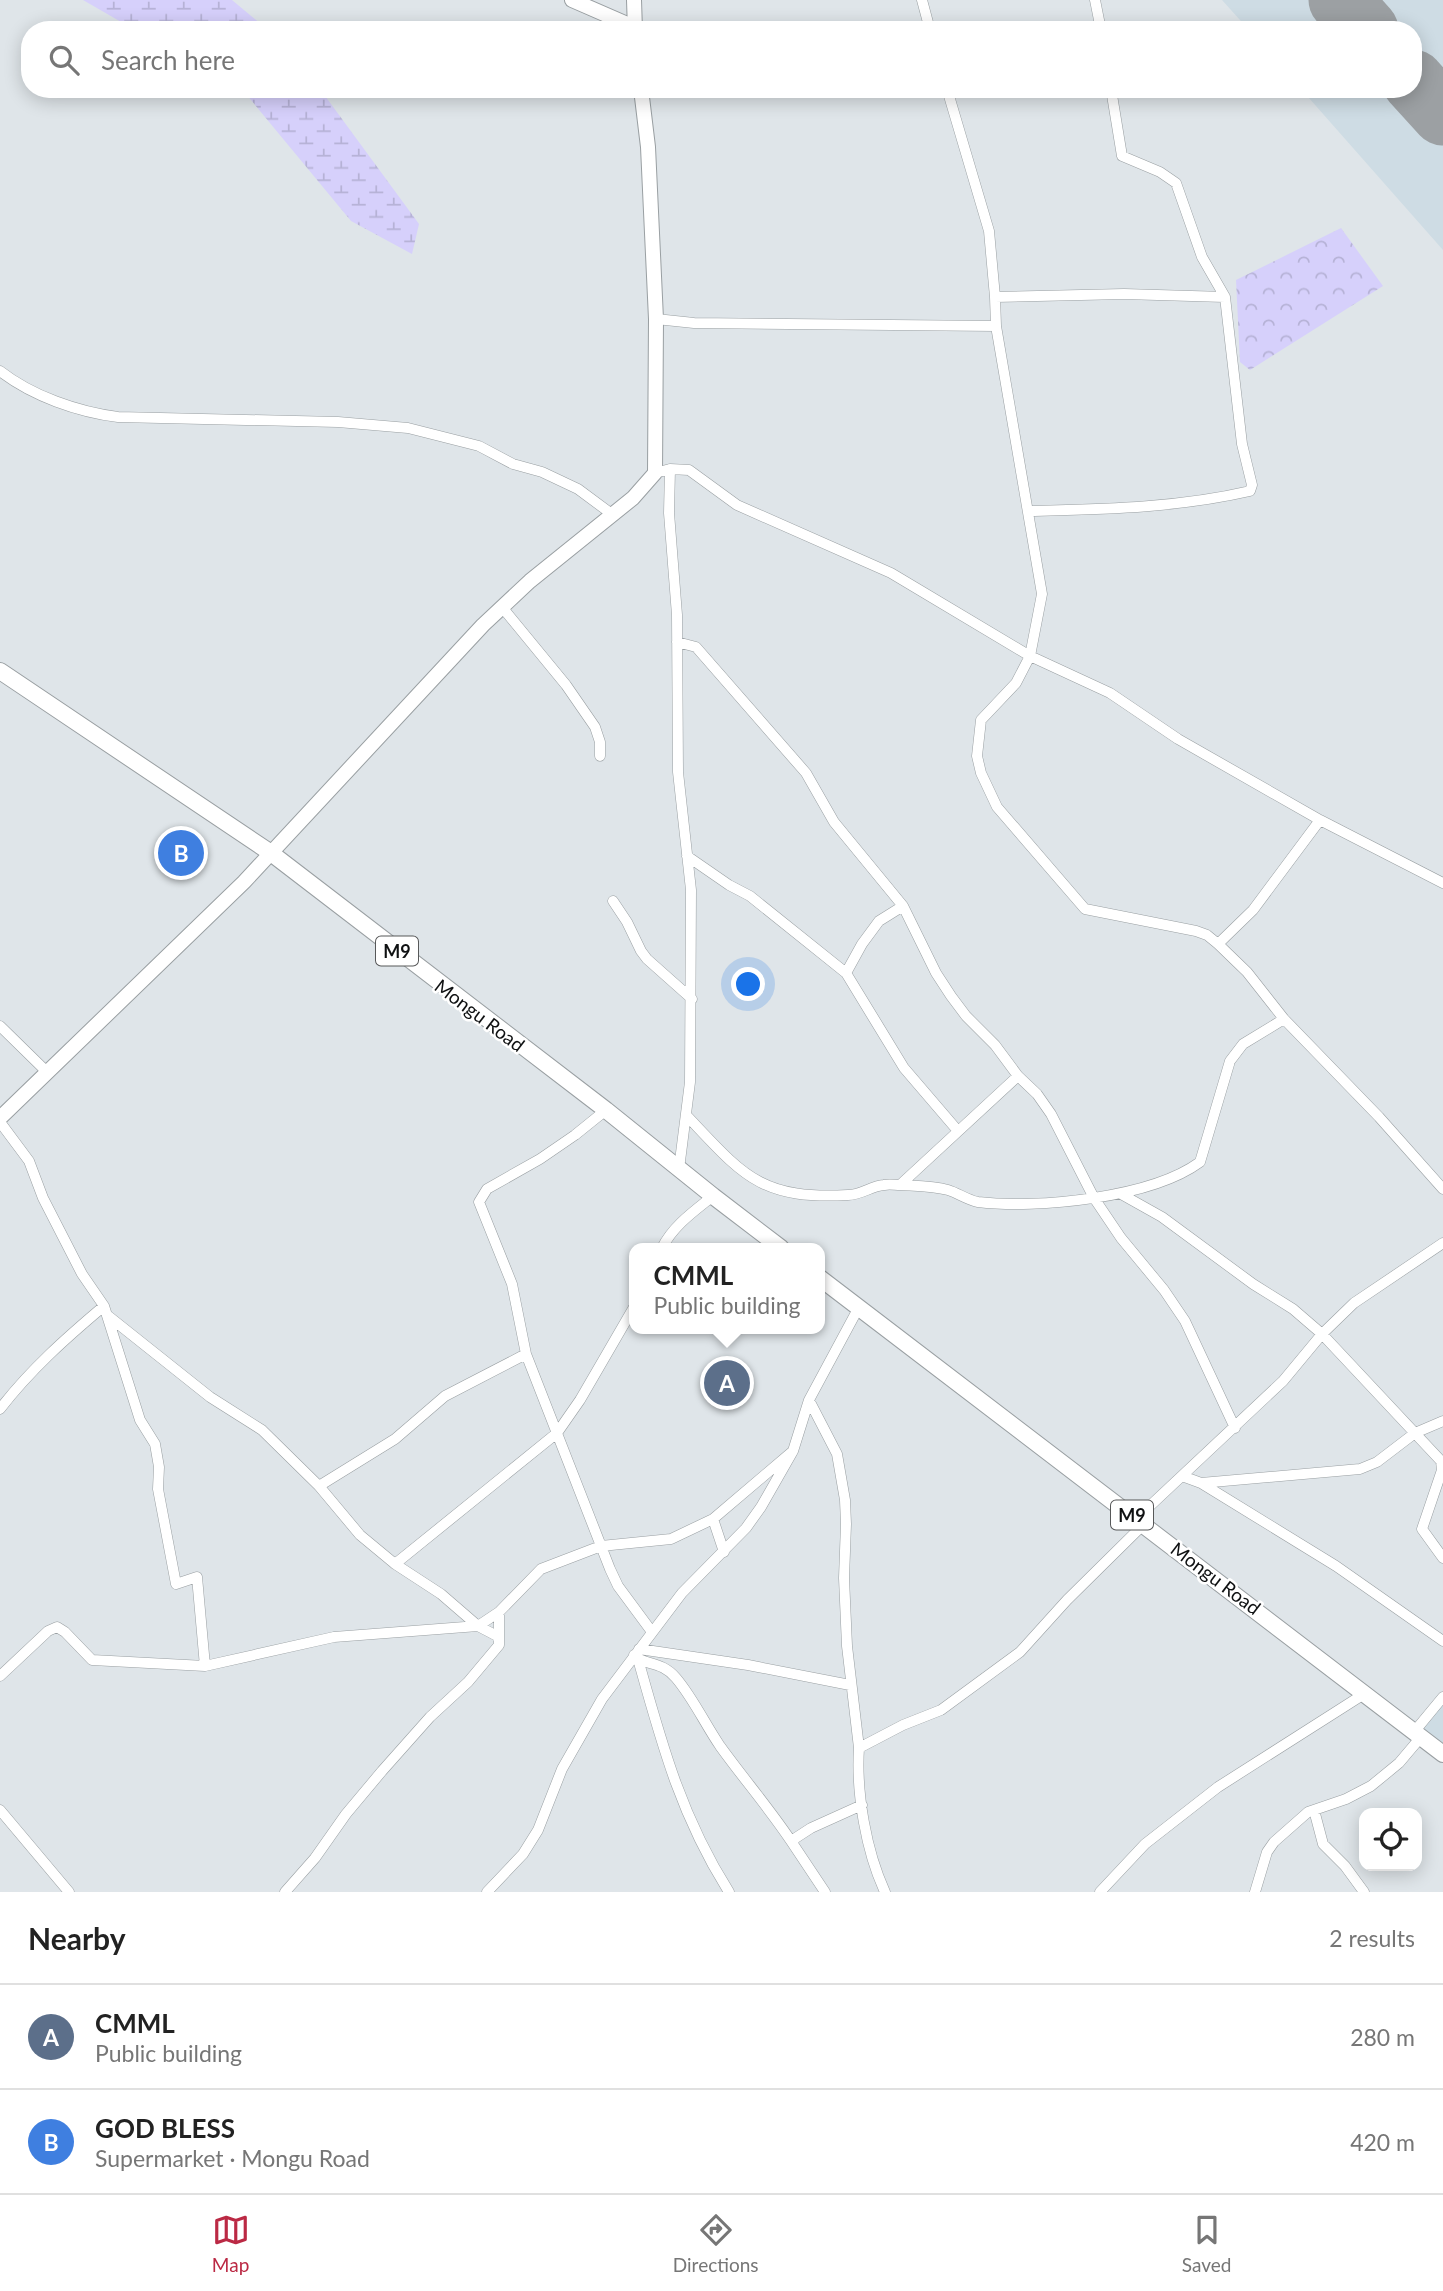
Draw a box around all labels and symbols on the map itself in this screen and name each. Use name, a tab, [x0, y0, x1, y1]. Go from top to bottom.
pin: B	[158, 827, 204, 879]
road number: M9	[376, 936, 418, 966]
your location	[731, 967, 765, 1001]
street label: Mongu Road	[431, 974, 529, 1056]
pin: A	[704, 1357, 750, 1409]
road number: M9	[1111, 1500, 1153, 1530]
street label: Mongu Road	[1167, 1537, 1265, 1619]

